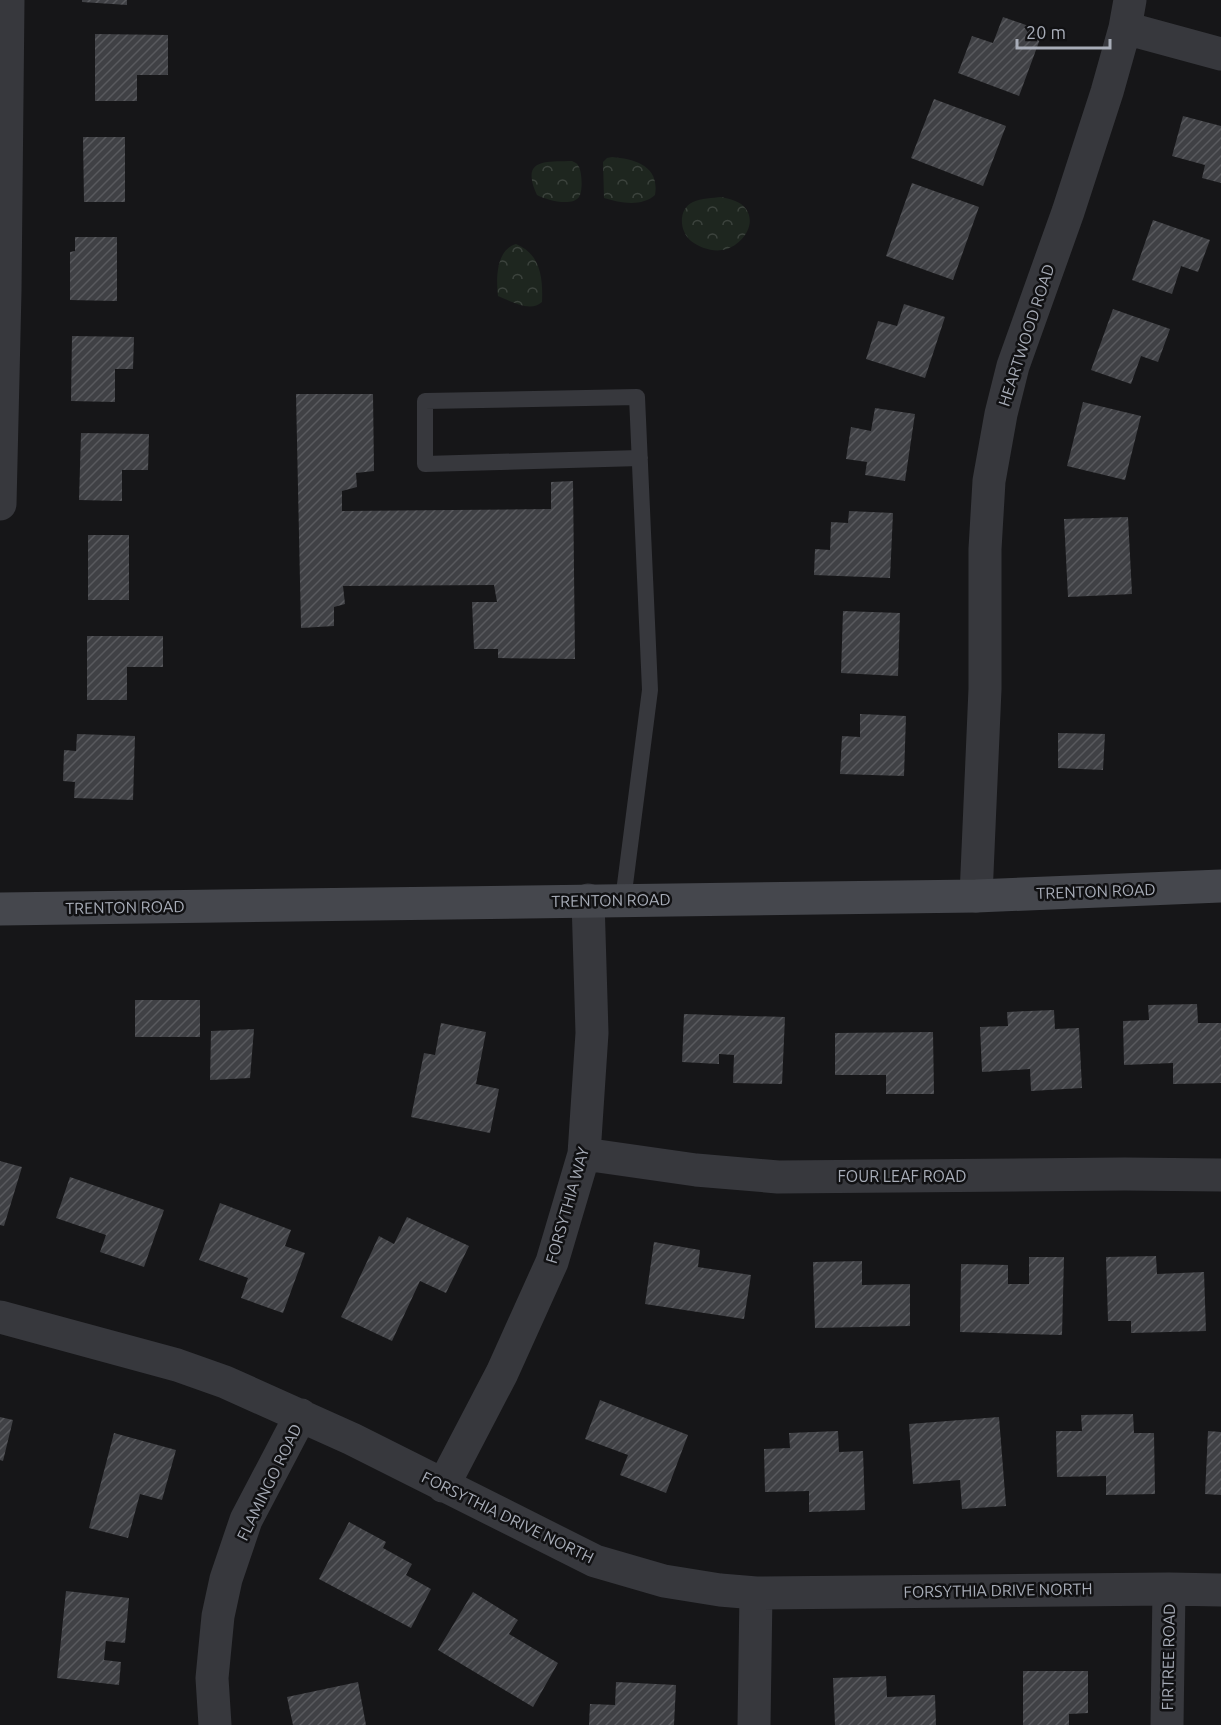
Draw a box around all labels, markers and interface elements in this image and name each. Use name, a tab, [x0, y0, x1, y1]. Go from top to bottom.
scale bar	[1017, 12, 1110, 50]
text: 20 m	[1026, 22, 1066, 42]
street label: HEARTWOOD ROAD	[995, 262, 1057, 408]
street label: TRENTON ROAD	[1036, 880, 1156, 902]
street label: TRENTON ROAD	[551, 890, 671, 910]
street label: TRENTON ROAD	[65, 897, 185, 917]
street label: FORSYTHIA WAY	[542, 1144, 592, 1265]
street label: FOUR LEAF ROAD	[837, 1167, 967, 1185]
street label: FLAMINGO ROAD	[233, 1421, 305, 1543]
street label: FORSYTHIA DRIVE NORTH	[419, 1467, 597, 1567]
street label: FORSYTHIA DRIVE NORTH	[903, 1579, 1093, 1601]
street label: FIRTREE ROAD	[1158, 1603, 1178, 1711]

